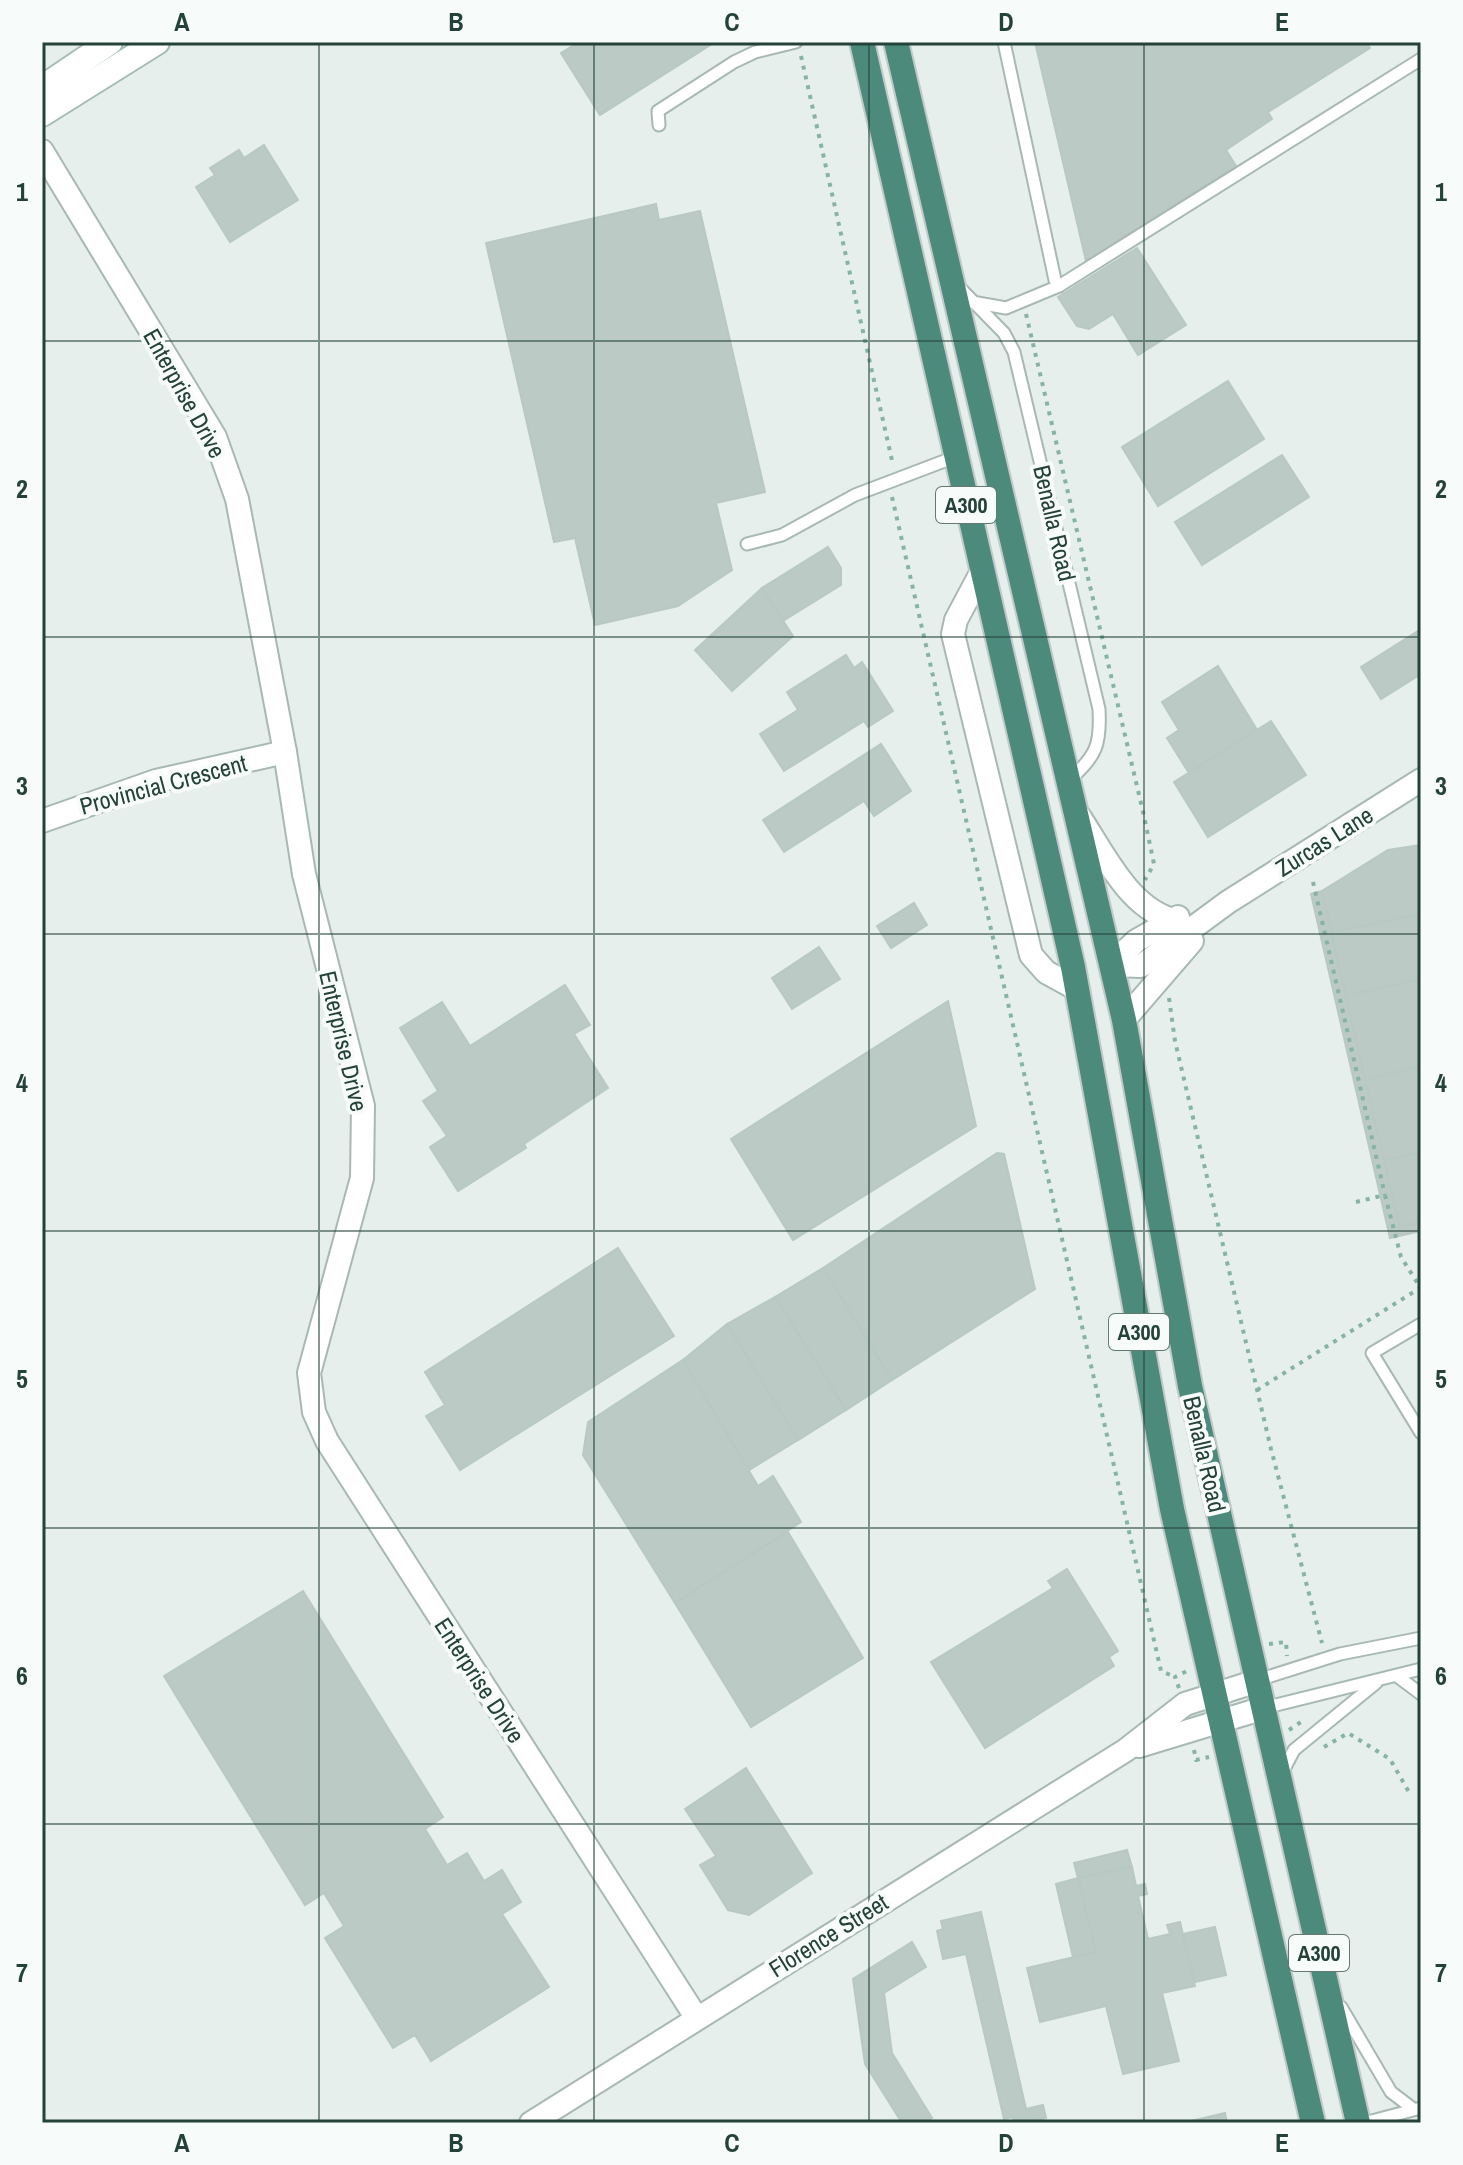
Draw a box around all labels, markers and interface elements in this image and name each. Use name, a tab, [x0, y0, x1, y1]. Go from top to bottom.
text: A	[174, 4, 190, 39]
text: B	[448, 4, 464, 39]
text: C	[724, 4, 740, 39]
text: D	[998, 4, 1014, 39]
text: E	[1275, 4, 1289, 39]
text: 1	[16, 174, 28, 209]
text: 1	[1435, 174, 1447, 209]
street label: Enterprise Drive	[136, 323, 234, 463]
street label: Benalla Road	[1026, 462, 1084, 584]
text: 2	[16, 471, 28, 506]
text: 2	[1435, 471, 1447, 506]
road number: A300	[936, 487, 996, 523]
street label: Provincial Crescent	[76, 746, 251, 822]
text: 3	[16, 768, 28, 803]
text: 3	[1435, 768, 1447, 803]
street label: Zurcas Lane	[1269, 798, 1379, 884]
street label: Enterprise Drive	[312, 968, 376, 1114]
text: 4	[16, 1065, 28, 1100]
text: 4	[1435, 1065, 1447, 1100]
road number: A300	[1109, 1314, 1169, 1350]
text: 5	[16, 1361, 28, 1396]
text: 5	[1435, 1361, 1447, 1396]
street label: Benalla Road	[1176, 1393, 1234, 1515]
street label: Enterprise Drive	[428, 1611, 532, 1749]
text: 6	[16, 1658, 28, 1693]
text: 6	[1435, 1658, 1447, 1693]
street label: Florence Street	[762, 1886, 894, 1984]
road number: A300	[1289, 1935, 1349, 1971]
text: 7	[16, 1955, 28, 1990]
text: 7	[1435, 1955, 1447, 1990]
text: A	[174, 2125, 190, 2160]
text: B	[448, 2125, 464, 2160]
text: C	[724, 2125, 740, 2160]
text: D	[998, 2125, 1014, 2160]
text: E	[1275, 2125, 1289, 2160]

